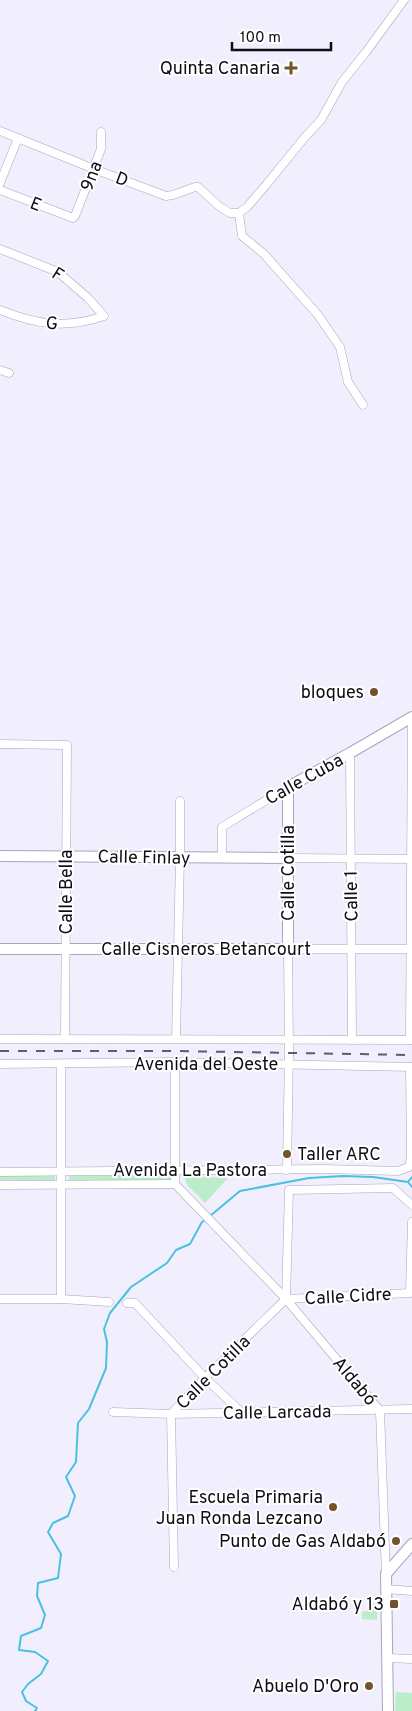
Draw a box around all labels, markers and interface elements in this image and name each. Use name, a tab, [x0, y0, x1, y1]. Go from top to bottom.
scale bar	[232, 20, 331, 52]
text: 100 m	[240, 29, 281, 48]
place label: Quinta Canaria	[160, 58, 280, 81]
marker: Quinta Canaria	[284, 61, 298, 75]
street label: 9na	[76, 158, 109, 195]
street label: D	[112, 168, 131, 193]
street label: E	[26, 193, 45, 218]
street label: F	[47, 263, 68, 288]
street label: G	[45, 312, 59, 336]
place label: bloques	[301, 682, 364, 705]
marker: bloques	[368, 686, 380, 698]
street label: Calle Cuba	[262, 749, 348, 811]
street label: Calle Cotilla	[278, 825, 301, 921]
street label: Calle Finlay	[97, 846, 191, 871]
street label: Calle Bella	[56, 849, 79, 935]
street label: Calle 1	[341, 870, 364, 922]
street label: Calle Cisneros Betancourt	[101, 939, 311, 962]
street label: Avenida del Oeste	[134, 1054, 278, 1077]
place label: Taller ARC	[297, 1144, 381, 1167]
marker: Taller ARC	[281, 1148, 293, 1160]
street label: Avenida La Pastora	[113, 1160, 267, 1183]
street label: Calle Cidre	[304, 1284, 392, 1311]
street label: Calle Cotilla	[172, 1331, 256, 1415]
street label: Aldabó	[327, 1353, 381, 1411]
street label: Calle Larcada	[222, 1401, 332, 1426]
place label: Escuela Primaria Juan Ronda Lezcano	[156, 1487, 323, 1531]
marker: Escuela Primaria Juan Ronda Lezcano	[327, 1501, 339, 1513]
place label: Punto de Gas Aldabó	[219, 1531, 386, 1554]
marker: Punto de Gas Aldabó	[390, 1535, 402, 1547]
place label: Aldabó y 13	[291, 1594, 384, 1617]
marker: Aldabó y 13	[388, 1598, 400, 1610]
place label: Abuelo D'Oro	[252, 1676, 359, 1699]
marker: Abuelo D'Oro	[363, 1680, 375, 1692]

